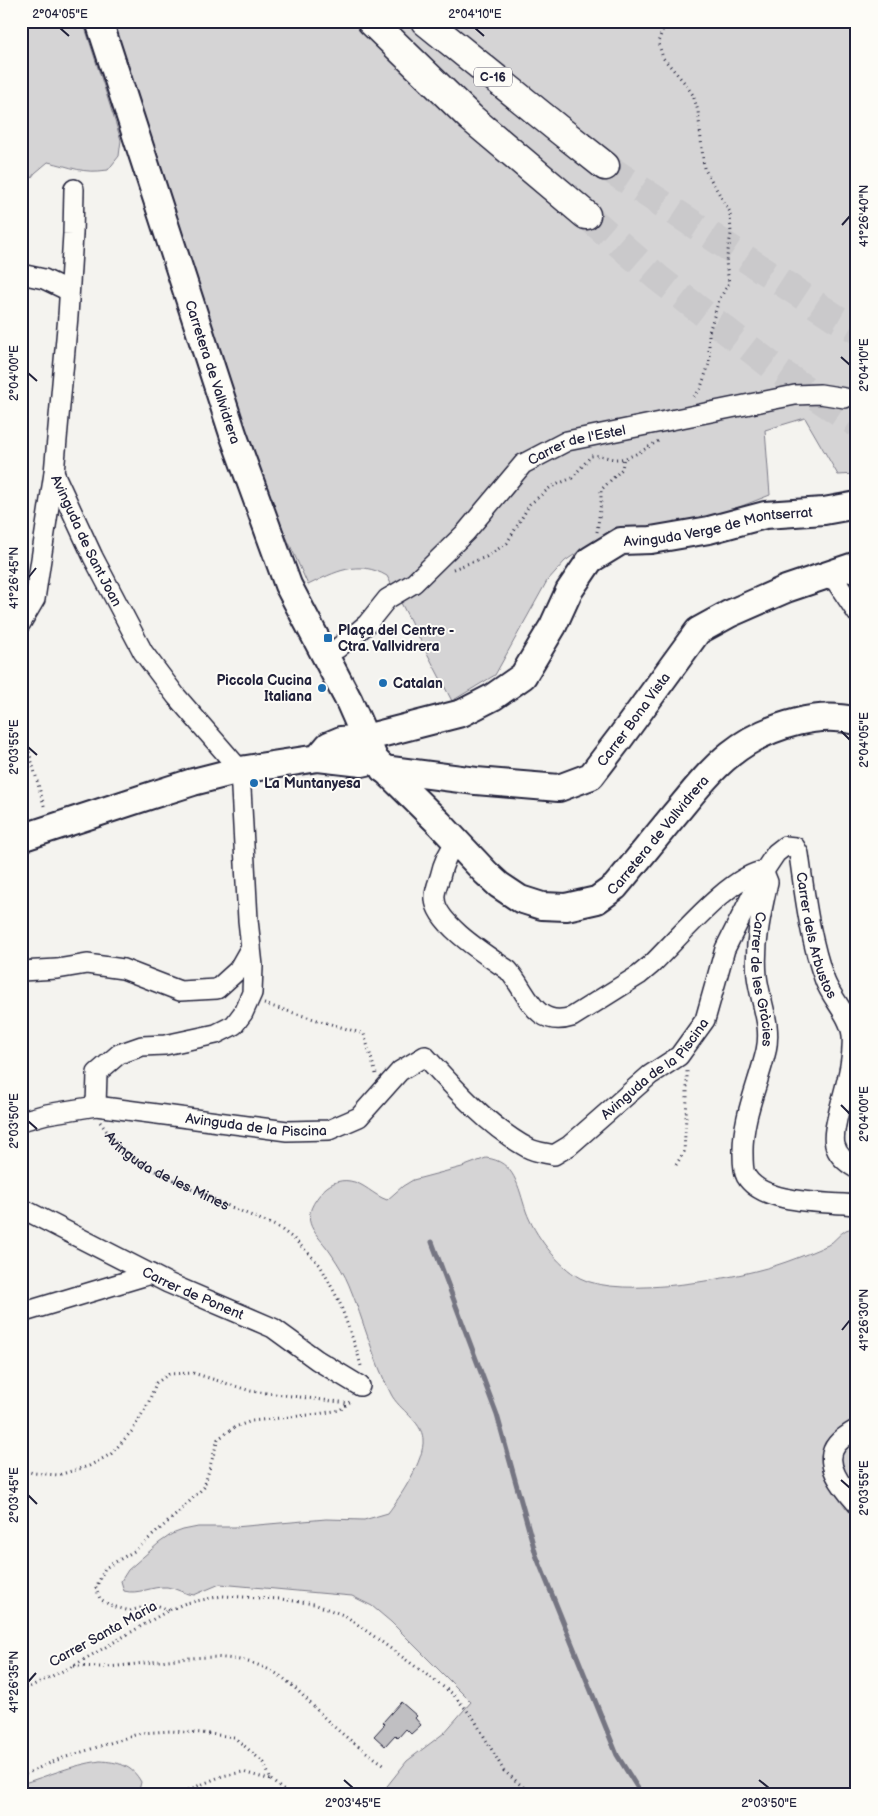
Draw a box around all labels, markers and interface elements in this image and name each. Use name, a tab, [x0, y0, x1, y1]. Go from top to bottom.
text: 2°04'05"E	[32, 7, 88, 22]
text: 2°04'10"E	[448, 7, 502, 22]
road number: C-16	[474, 68, 512, 86]
text: 41°26'40"N	[857, 185, 872, 247]
street label: Carretera de Vallvidrera	[182, 298, 244, 446]
text: 2°04'10"E	[857, 338, 872, 392]
text: 2°04'00"E	[7, 345, 22, 401]
street label: Carrer de l'Estel	[525, 421, 627, 469]
street label: Avinguda de Sant Joan	[48, 472, 126, 609]
street label: Avinguda Verge de Montserrat	[623, 503, 814, 549]
text: 41°26'45"N	[7, 547, 22, 609]
place label: Plaça del Centre - Ctra. Vallvidrera	[338, 622, 455, 655]
marker: Plaça del Centre - Ctra. Vallvidrera	[322, 632, 334, 644]
street label: Carrer Bona Vista	[593, 669, 674, 770]
place label: Piccola Cucina Italiana	[216, 672, 312, 705]
place label: Catalan	[393, 675, 443, 692]
marker: Catalan	[377, 677, 389, 689]
marker: Piccola Cucina Italiana	[316, 682, 328, 694]
text: 2°04'05"E	[857, 712, 872, 768]
text: 2°03'55"E	[7, 719, 22, 775]
street label: Carretera de Vallvidrera	[604, 772, 712, 899]
place label: La Muntanyesa	[264, 775, 361, 792]
marker: La Muntanyesa	[248, 777, 260, 789]
street label: Carrer dels Arbustos	[793, 871, 841, 1002]
street label: Carrer de les Gràcies	[748, 910, 776, 1048]
street label: Avinguda de la Piscina	[597, 1015, 712, 1123]
text: 2°04'00"E	[857, 1086, 872, 1142]
text: 2°03'50"E	[7, 1093, 22, 1149]
street label: Avinguda de la Piscina	[184, 1109, 327, 1140]
street label: Avinguda de les Mines	[101, 1128, 232, 1214]
street label: Carrer de Ponent	[139, 1263, 247, 1323]
text: 41°26'30"N	[857, 1289, 872, 1351]
text: 2°03'55"E	[857, 1460, 872, 1516]
text: 2°03'45"E	[7, 1467, 22, 1523]
street label: Carrer Santa Maria	[46, 1597, 160, 1671]
text: 41°26'35"N	[7, 1651, 22, 1713]
text: 2°03'45"E	[325, 1796, 381, 1811]
text: 2°03'50"E	[741, 1796, 797, 1811]

